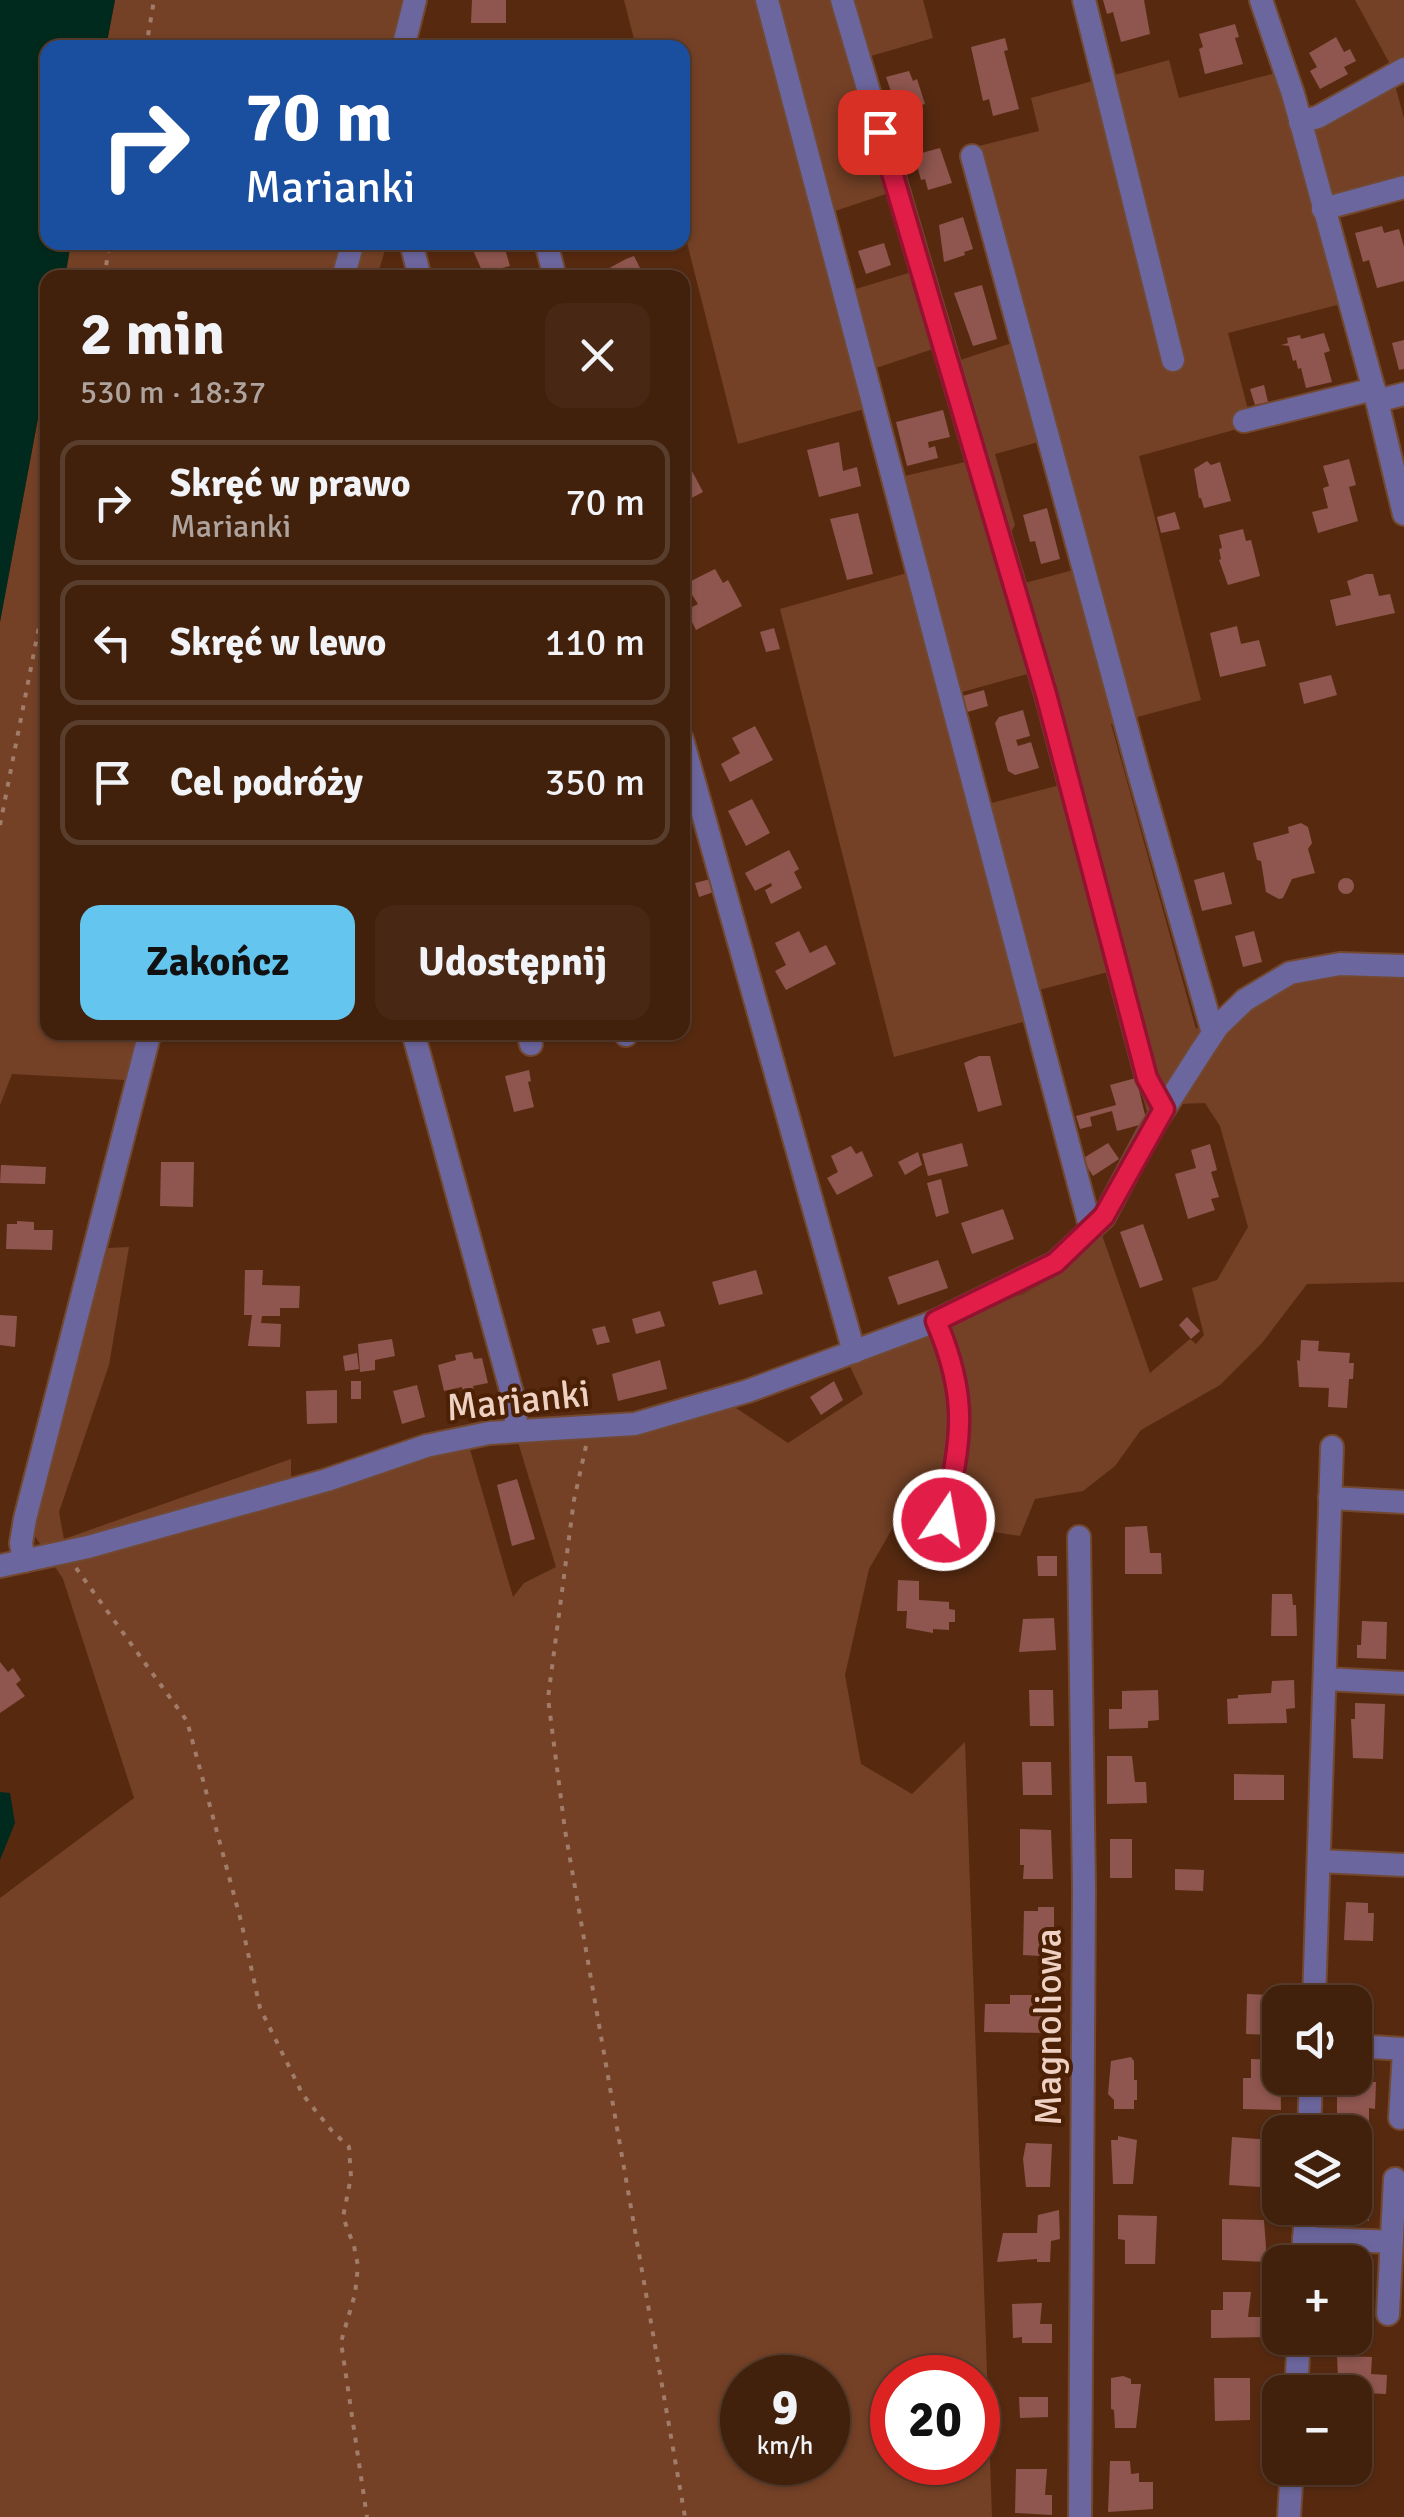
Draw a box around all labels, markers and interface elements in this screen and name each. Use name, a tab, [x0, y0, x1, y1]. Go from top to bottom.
text: 70 m	[245, 74, 393, 160]
icon: right	[80, 80, 210, 210]
pin	[838, 90, 923, 175]
icon: arrive	[853, 105, 908, 160]
text: Marianki	[245, 160, 416, 215]
text: 2 min	[80, 298, 225, 372]
button: close	[545, 303, 650, 408]
text: 530 m · 18:37	[80, 373, 266, 412]
text: Skręć w prawo	[170, 460, 411, 507]
icon: right	[85, 475, 140, 530]
text: 70 m	[565, 479, 645, 526]
text: Marianki	[170, 507, 291, 546]
icon: left	[85, 615, 140, 670]
text: Skręć w lewo	[170, 619, 386, 666]
text: 110 m	[545, 619, 645, 666]
icon: arrive	[85, 755, 140, 810]
text: Cel podróży	[170, 759, 363, 806]
text: 350 m	[545, 759, 645, 806]
button: Zakończ	[80, 905, 355, 1020]
button: Udostępnij	[375, 905, 650, 1020]
street label: Marianki	[444, 1370, 592, 1431]
position arrow	[892, 1468, 996, 1572]
street label: Magnoliowa	[1025, 1928, 1072, 2126]
map controls	[1262, 1985, 1372, 2485]
button: sound	[1262, 1985, 1372, 2095]
button: layers	[1262, 2115, 1372, 2225]
button: +	[1262, 2245, 1372, 2355]
speed limit sign: 20	[870, 2355, 1000, 2485]
button: −	[1262, 2375, 1372, 2485]
text: 9	[771, 2377, 799, 2439]
text: km/h	[757, 2430, 813, 2461]

